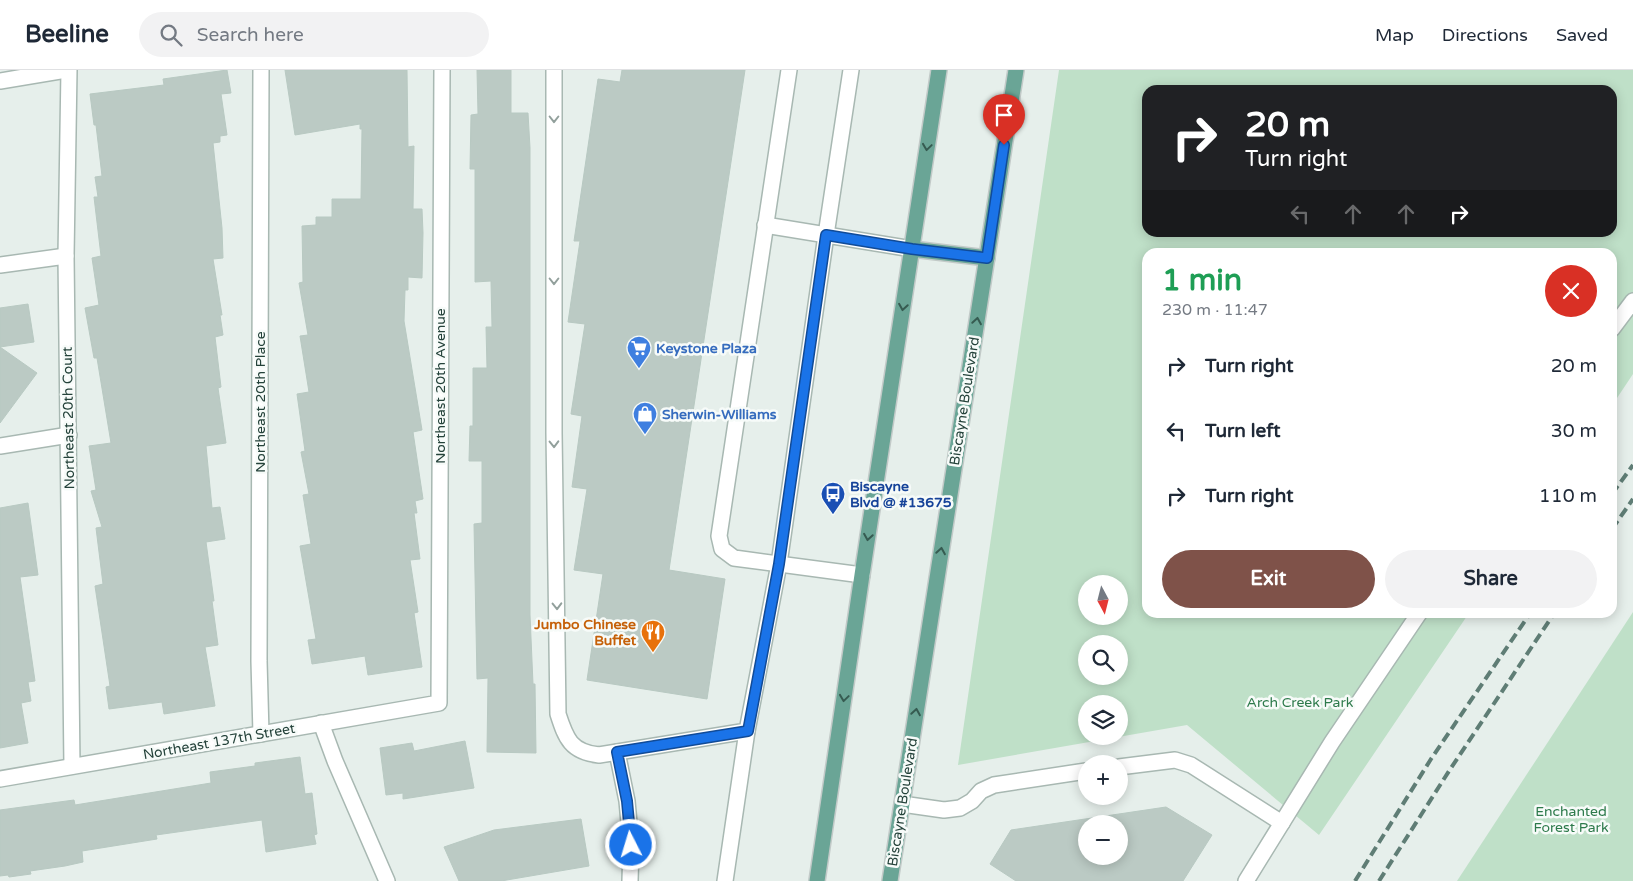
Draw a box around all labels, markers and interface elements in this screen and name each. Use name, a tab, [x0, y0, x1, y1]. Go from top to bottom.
search box	[139, 12, 489, 57]
text: Beeline	[25, 20, 109, 49]
icon: search	[157, 21, 185, 49]
text: Search here	[197, 24, 304, 46]
text: Map	[1375, 24, 1414, 46]
text: Directions	[1442, 24, 1528, 46]
text: Saved	[1556, 24, 1608, 46]
pin	[983, 94, 1025, 145]
icon: arrive	[990, 101, 1018, 129]
text: 20 m	[1245, 104, 1330, 146]
icon: right	[1162, 105, 1227, 170]
one-way arrow	[549, 115, 559, 123]
one-way arrow	[922, 143, 933, 151]
text: Turn right	[1245, 146, 1347, 172]
icon: left	[1286, 200, 1314, 228]
icon: ahead	[1339, 200, 1367, 228]
icon: ahead	[1392, 200, 1420, 228]
icon: right	[1445, 200, 1473, 228]
text: 1 min	[1162, 262, 1242, 299]
button: close	[1545, 265, 1597, 317]
one-way arrow	[549, 278, 559, 285]
text: 230 m · 11:47	[1162, 300, 1268, 320]
one-way arrow	[898, 304, 909, 312]
street label: Northeast 20th Avenue	[432, 308, 449, 464]
one-way arrow	[971, 317, 982, 325]
street label: Northeast 20th Place	[252, 331, 269, 473]
supermarket icon: Keystone Plaza	[626, 335, 652, 369]
street label: Biscayne Boulevard	[946, 336, 983, 467]
place label: Keystone Plaza	[656, 340, 757, 357]
street label: Northeast 20th Court	[59, 346, 78, 489]
icon: right	[1162, 352, 1190, 380]
text: Turn right	[1205, 355, 1293, 377]
text: 20 m	[1551, 355, 1597, 377]
shop icon: Sherwin-Williams	[632, 401, 658, 435]
place label: Sherwin-Williams	[662, 406, 777, 423]
icon: left	[1162, 417, 1190, 445]
text: Turn left	[1205, 420, 1281, 442]
text: 30 m	[1551, 420, 1597, 442]
one-way arrow	[549, 440, 560, 448]
place label: Biscayne Blvd @ #13675	[850, 478, 952, 511]
bus stop icon: Biscayne Blvd @ #13675	[820, 481, 846, 515]
icon: right	[1162, 482, 1190, 510]
text: Turn right	[1205, 485, 1293, 507]
text: 110 m	[1539, 485, 1597, 507]
one-way arrow	[863, 533, 873, 542]
one-way arrow	[935, 547, 946, 555]
button: Exit	[1162, 550, 1375, 608]
button: Share	[1385, 550, 1597, 608]
north arrow	[1078, 575, 1128, 625]
map controls	[1078, 575, 1128, 865]
one-way arrow	[552, 602, 562, 610]
place label: Jumbo Chinese Buffet	[533, 616, 637, 649]
restaurant icon: Jumbo Chinese Buffet	[640, 619, 666, 653]
button: search	[1078, 635, 1128, 685]
one-way arrow	[839, 694, 850, 702]
park label: Arch Creek Park	[1247, 694, 1354, 711]
button: layers	[1078, 695, 1128, 745]
one-way arrow	[910, 707, 921, 715]
street label: Northeast 137th Street	[142, 720, 297, 763]
street label: Biscayne Boulevard	[884, 737, 921, 868]
button: +	[1078, 755, 1128, 805]
park label: Enchanted Forest Park	[1533, 803, 1609, 836]
button: −	[1078, 815, 1128, 865]
position arrow	[604, 818, 656, 870]

